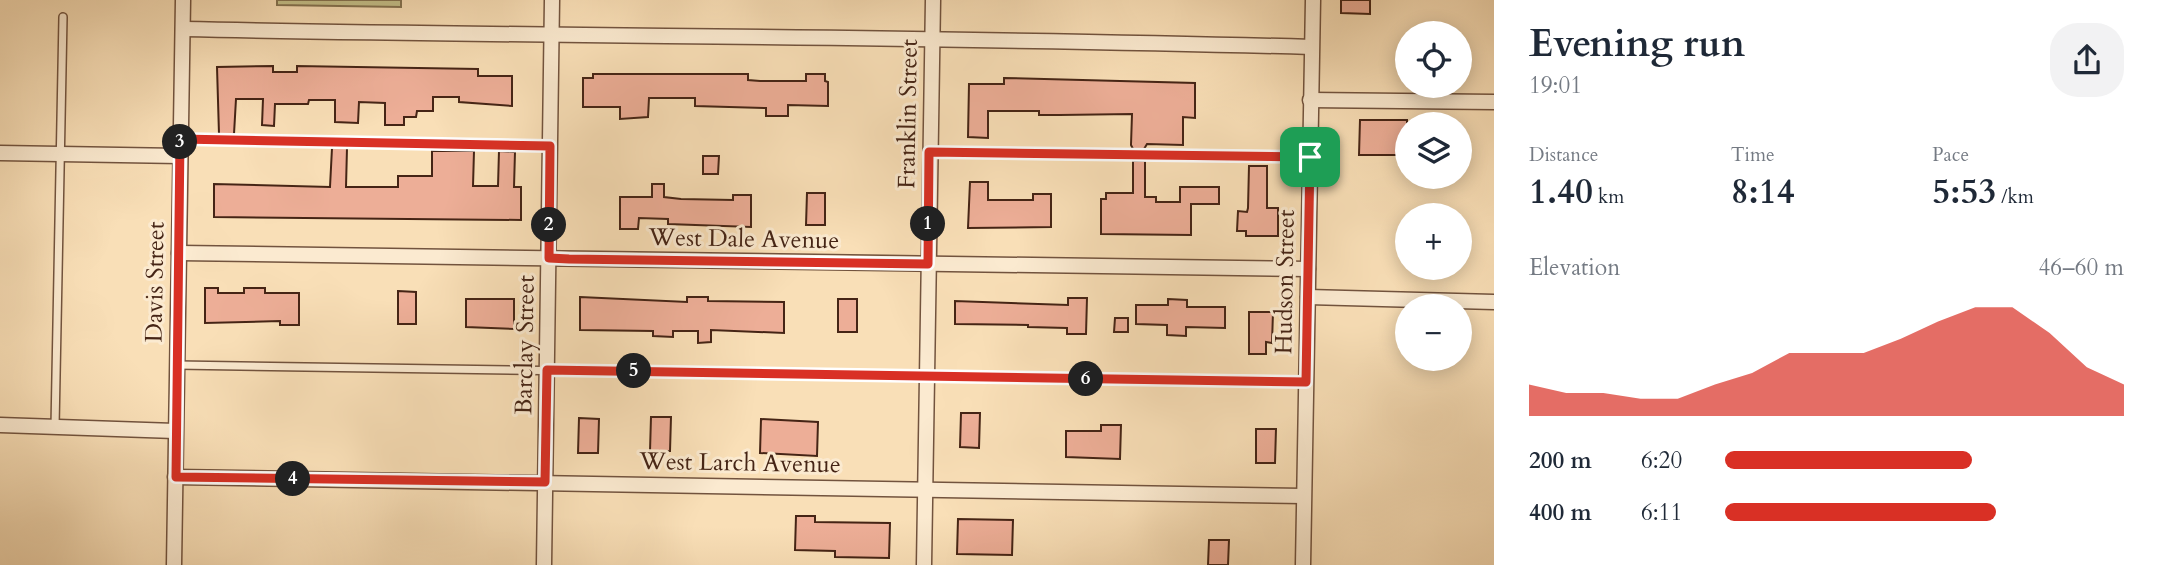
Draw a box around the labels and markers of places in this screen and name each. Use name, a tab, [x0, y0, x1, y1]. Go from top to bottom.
pin: 3	[162, 124, 198, 160]
pin	[1280, 127, 1340, 187]
pin: 1	[911, 206, 946, 242]
pin: 2	[532, 208, 566, 243]
pin: 5	[616, 354, 652, 388]
pin: 6	[1068, 362, 1104, 396]
pin: 4	[276, 462, 310, 496]

